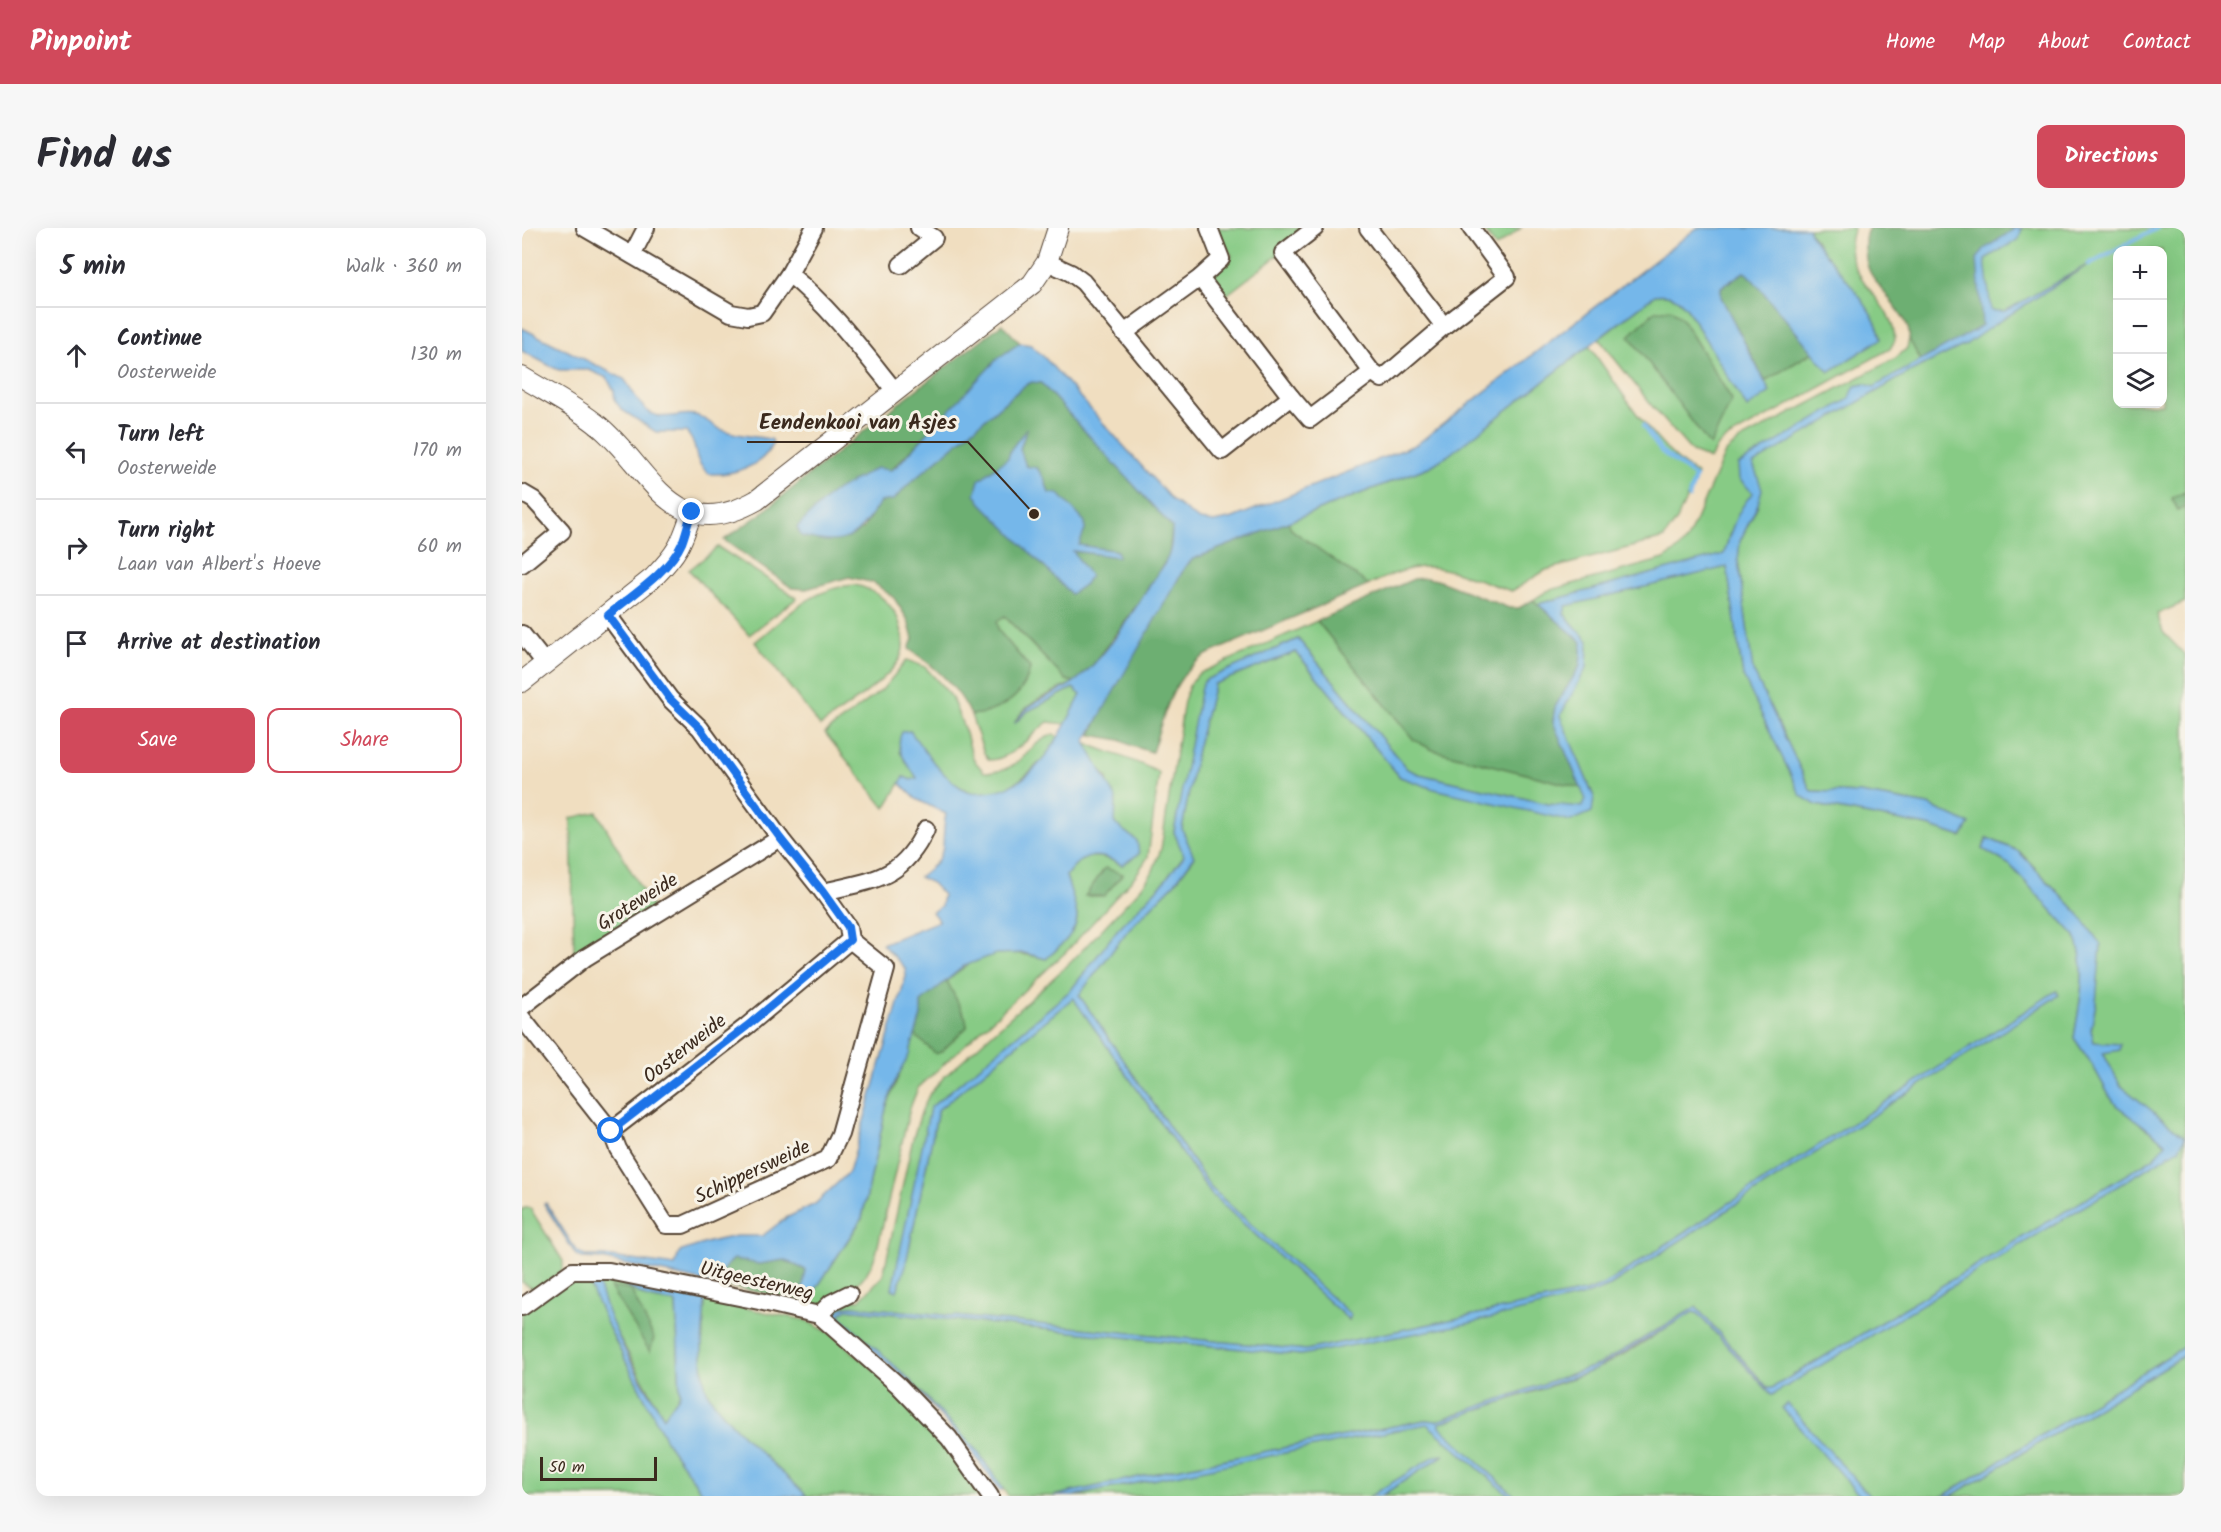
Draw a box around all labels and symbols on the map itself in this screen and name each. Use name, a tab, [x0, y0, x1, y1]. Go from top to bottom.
callout: Eendenkooi van Asjes	[747, 403, 968, 442]
text: Eendenkooi van Asjes	[759, 407, 957, 440]
route end	[678, 498, 704, 524]
street label: Groteweide	[591, 865, 685, 940]
street label: Oosterweide	[636, 1006, 734, 1093]
route start	[597, 1117, 623, 1143]
street label: Schippersweide	[690, 1132, 816, 1214]
street label: Uitgeesterweg	[697, 1253, 817, 1311]
scale bar	[540, 1454, 657, 1482]

